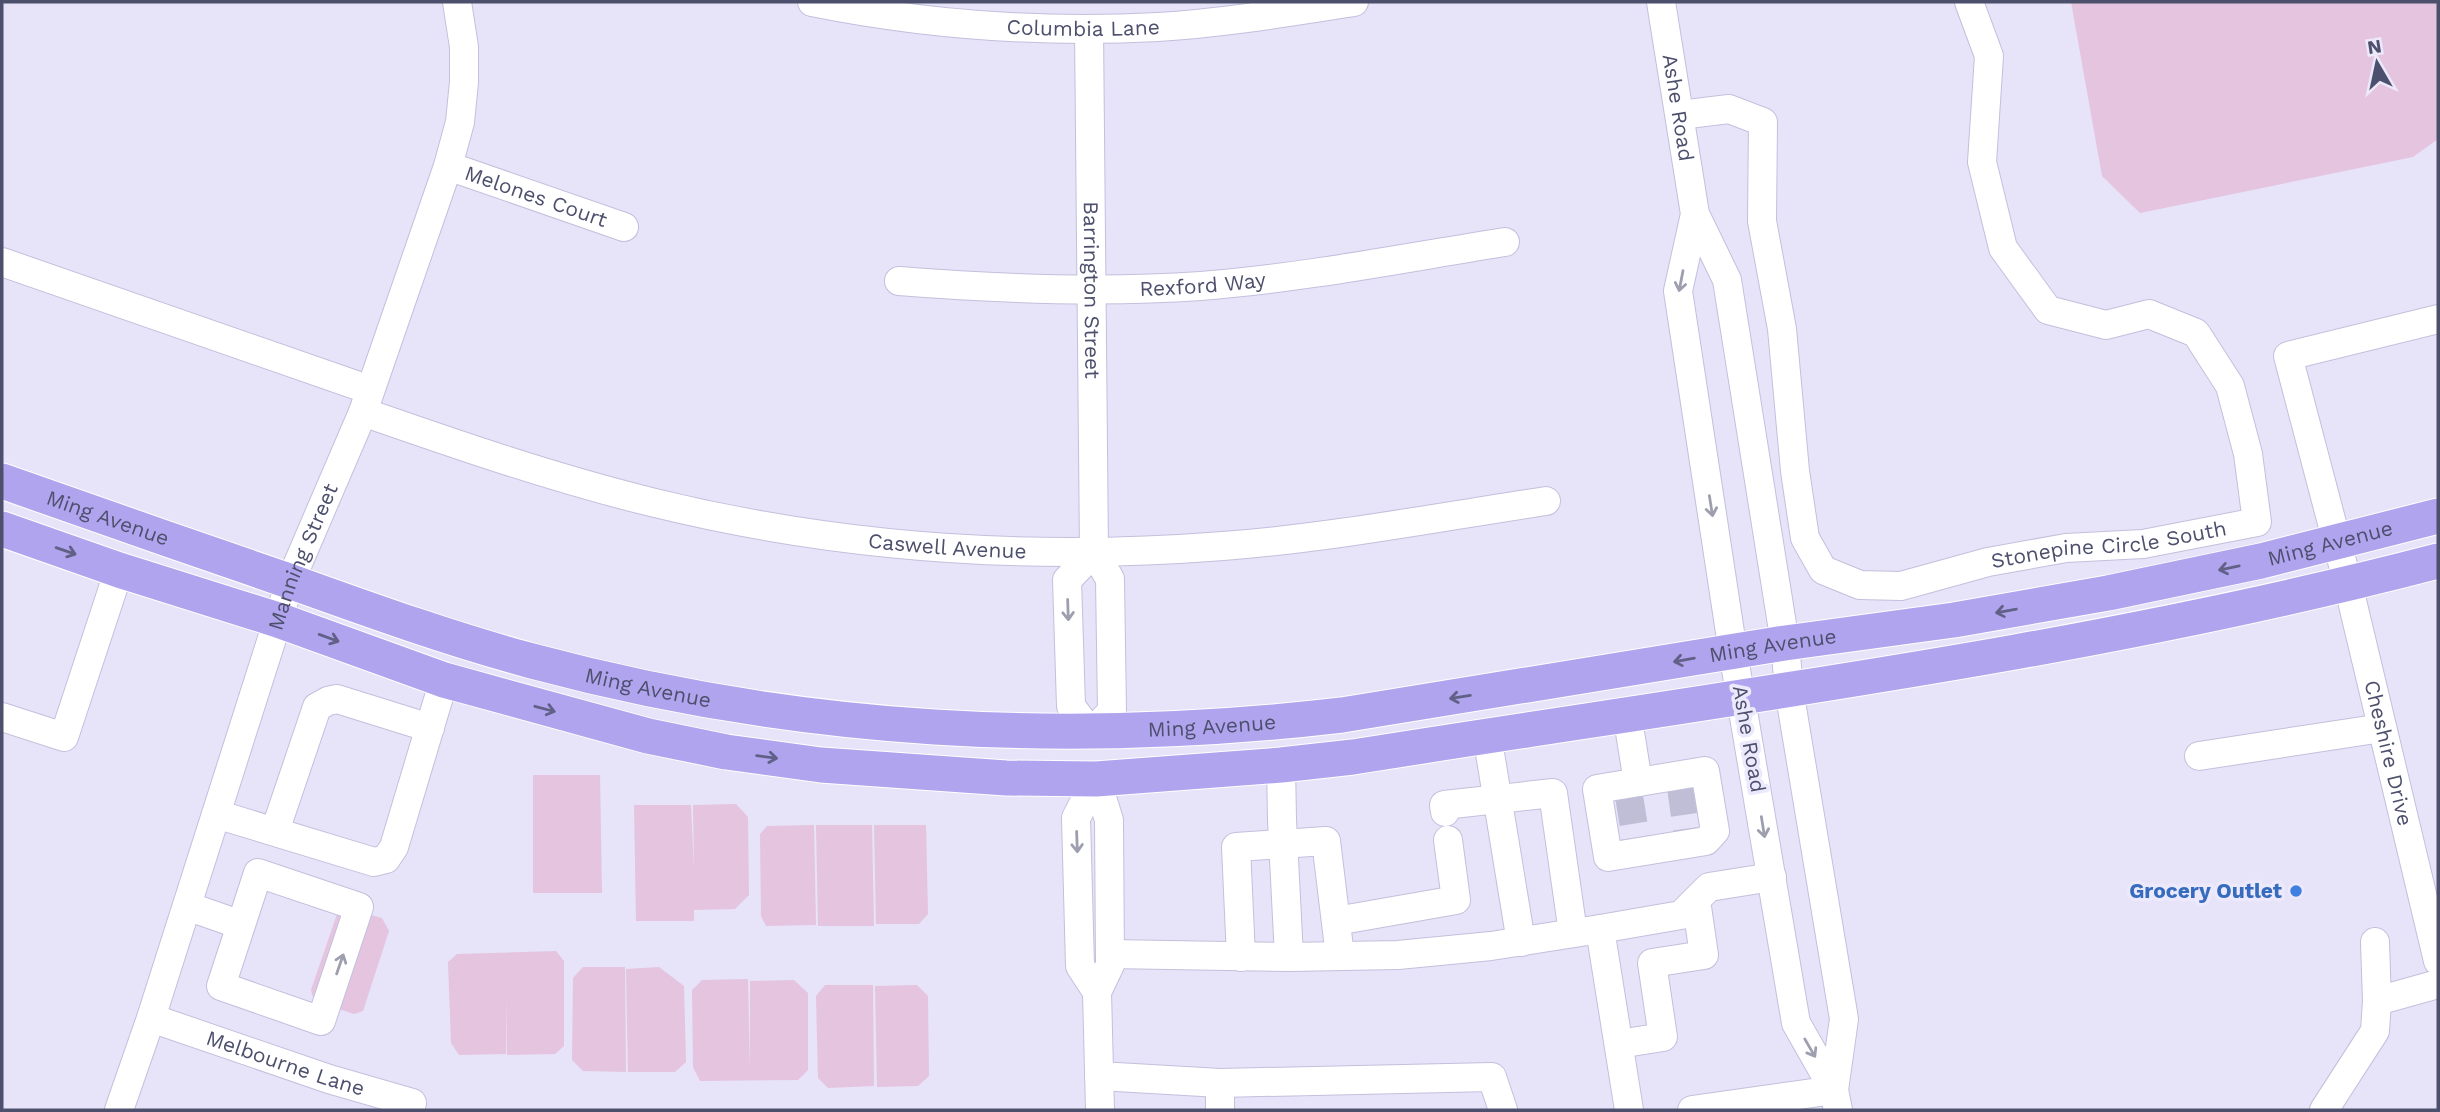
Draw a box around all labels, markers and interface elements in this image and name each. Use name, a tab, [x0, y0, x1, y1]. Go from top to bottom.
street label: Columbia Lane	[1006, 14, 1160, 41]
north arrow	[2342, 28, 2412, 98]
text: N	[2366, 34, 2383, 59]
street label: Ashe Road	[1658, 52, 1699, 163]
street label: Melones Court	[462, 160, 611, 232]
street label: Barrington Street	[1079, 201, 1105, 379]
street label: Rexford Way	[1139, 267, 1267, 301]
one-way arrow	[1674, 269, 1687, 292]
street label: Manning Street	[262, 479, 343, 633]
street label: Ming Avenue	[43, 485, 173, 551]
one-way arrow	[1704, 494, 1717, 516]
street label: Stonepine Circle South	[1989, 515, 2228, 573]
street label: Ming Avenue	[2265, 515, 2395, 571]
street label: Caswell Avenue	[867, 528, 1027, 563]
one-way arrow	[55, 546, 77, 558]
one-way arrow	[2218, 561, 2241, 575]
one-way arrow	[1061, 598, 1075, 621]
one-way arrow	[1995, 605, 2018, 618]
street label: Ming Avenue	[1707, 623, 1838, 667]
one-way arrow	[317, 633, 339, 646]
one-way arrow	[1673, 654, 1696, 667]
street label: Ming Avenue	[583, 662, 713, 712]
street label: Cheshire Drive	[2359, 678, 2418, 828]
street label: Ashe Road	[1728, 683, 1771, 794]
one-way arrow	[1449, 691, 1472, 704]
one-way arrow	[533, 703, 556, 716]
street label: Ming Avenue	[1147, 709, 1277, 742]
one-way arrow	[755, 751, 778, 764]
one-way arrow	[1757, 815, 1770, 838]
one-way arrow	[1070, 830, 1083, 853]
place label: Grocery Outlet	[2129, 878, 2282, 903]
marker: Grocery Outlet	[2288, 883, 2304, 899]
one-way arrow	[335, 953, 347, 975]
street label: Melbourne Lane	[203, 1025, 368, 1101]
one-way arrow	[1803, 1037, 1817, 1057]

